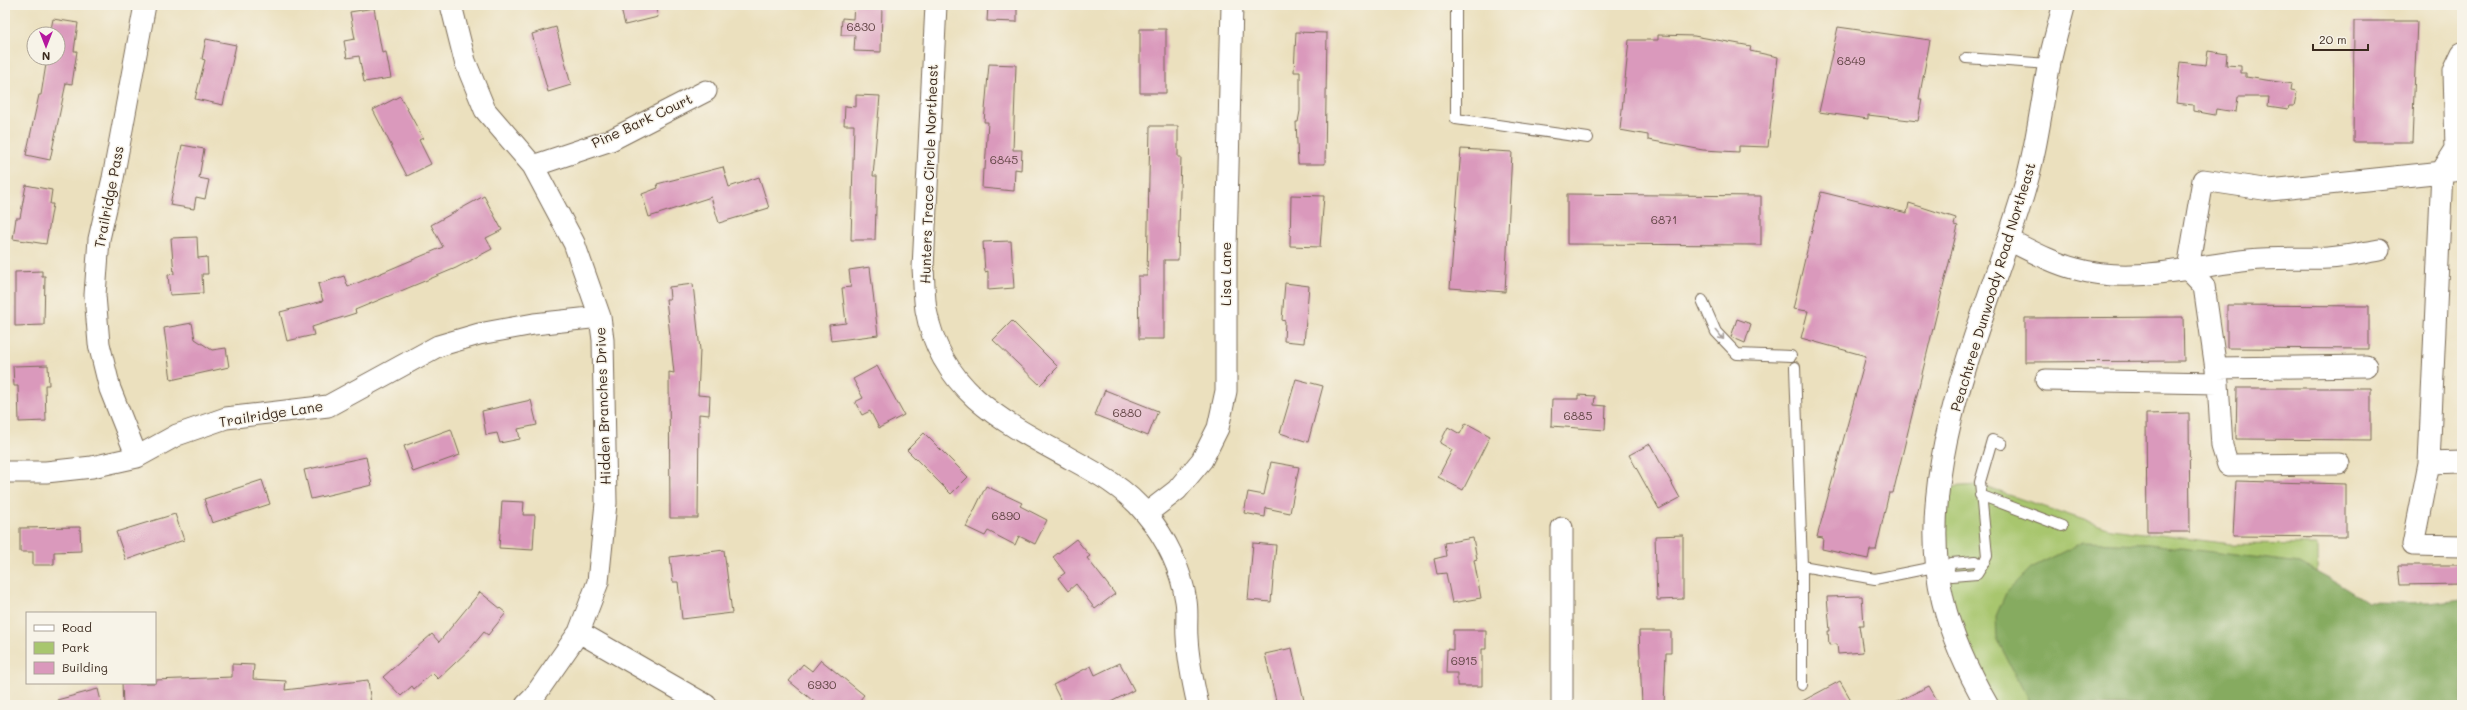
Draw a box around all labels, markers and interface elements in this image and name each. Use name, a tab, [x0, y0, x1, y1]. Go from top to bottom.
house number: 6830	[847, 18, 876, 34]
north arrow	[26, 26, 66, 66]
scale bar	[2313, 26, 2368, 52]
text: 20 m	[2319, 31, 2347, 47]
text: N	[42, 49, 50, 64]
house number: 6849	[1837, 52, 1865, 68]
street label: Hunters Trace Circle Northeast	[915, 64, 942, 284]
street label: Pine Bark Court	[588, 89, 695, 152]
street label: Trailridge Pass	[89, 144, 128, 250]
house number: 6845	[990, 151, 1018, 167]
street label: Peachtree Dunwoody Road Northeast	[1945, 160, 2040, 414]
house number: 6871	[1651, 211, 1677, 227]
street label: Lisa Lane	[1216, 242, 1235, 306]
street label: Hidden Branches Drive	[590, 327, 615, 485]
one-way arrow	[1715, 329, 1724, 340]
street label: Trailridge Lane	[217, 396, 324, 431]
house number: 6880	[1112, 404, 1142, 420]
house number: 6885	[1564, 407, 1592, 423]
house number: 6890	[991, 507, 1021, 523]
legend	[26, 612, 156, 684]
text: Road	[62, 619, 92, 635]
text: Park	[62, 639, 89, 655]
house number: 6915	[1451, 652, 1477, 668]
text: Building	[62, 659, 108, 675]
house number: 6930	[808, 676, 837, 692]

